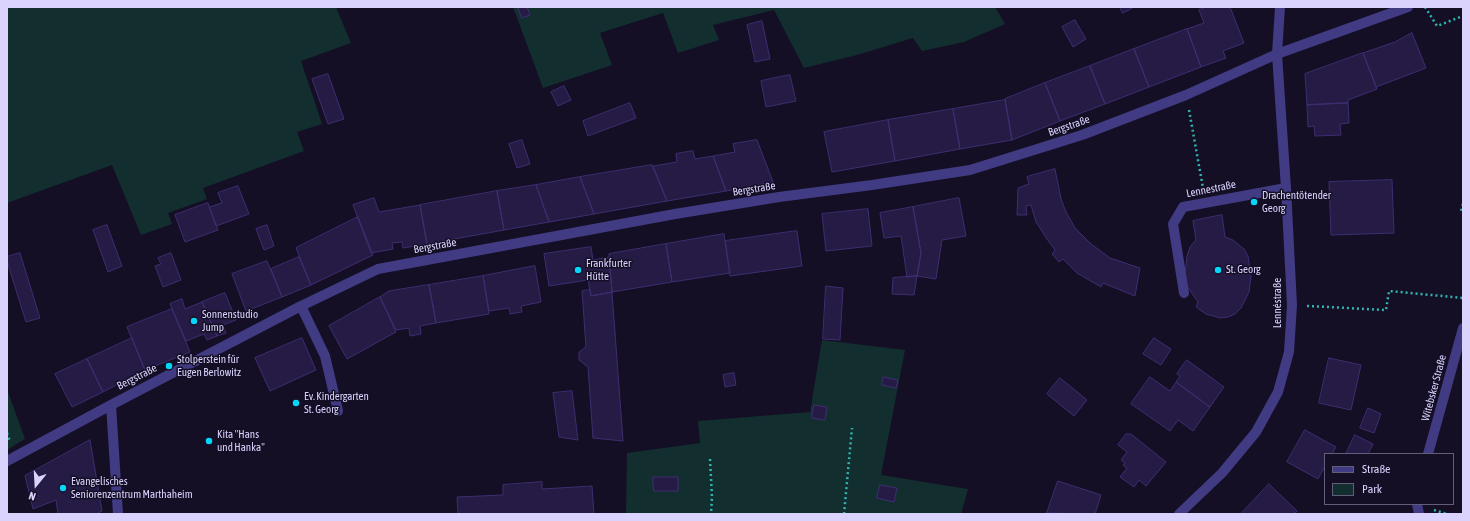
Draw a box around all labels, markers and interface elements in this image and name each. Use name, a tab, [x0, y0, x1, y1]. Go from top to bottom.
street label: Bergstraße	[1046, 113, 1092, 139]
street label: Lennestraße	[1185, 178, 1237, 200]
street label: Bergstraße	[732, 179, 776, 199]
place label: Drachentötender Georg	[1262, 189, 1331, 215]
marker: Drachentötender Georg	[1249, 197, 1259, 207]
street label: Bergstraße	[413, 236, 457, 256]
place label: Frankfurter Hütte	[586, 257, 631, 283]
place label: St. Georg	[1226, 263, 1261, 277]
marker: Frankfurter Hütte	[573, 265, 583, 275]
marker: St. Georg	[1213, 265, 1223, 275]
street label: Lennéstraße	[1271, 278, 1285, 328]
place label: Sonnenstudio Jump	[202, 308, 258, 334]
marker: Sonnenstudio Jump	[189, 316, 199, 326]
place label: Stolperstein für Eugen Berlowitz	[177, 353, 241, 379]
street label: Witebsker Straße	[1419, 353, 1449, 423]
street label: Bergstraße	[115, 361, 159, 393]
marker: Stolperstein für Eugen Berlowitz	[164, 361, 174, 371]
place label: Ev. Kindergarten St. Georg	[304, 390, 369, 416]
marker: Ev. Kindergarten St. Georg	[291, 398, 301, 408]
place label: Kita "Hans und Hanka"	[217, 428, 265, 454]
marker: Kita "Hans und Hanka"	[204, 436, 214, 446]
legend	[1324, 453, 1454, 505]
text: Straße	[1362, 462, 1390, 476]
north arrow	[16, 465, 56, 505]
place label: Evangelisches Seniorenzentrum Marthaheim	[71, 475, 193, 501]
text: Park	[1362, 482, 1382, 496]
marker: Evangelisches Seniorenzentrum Marthaheim	[58, 483, 68, 493]
text: N	[27, 490, 37, 503]

